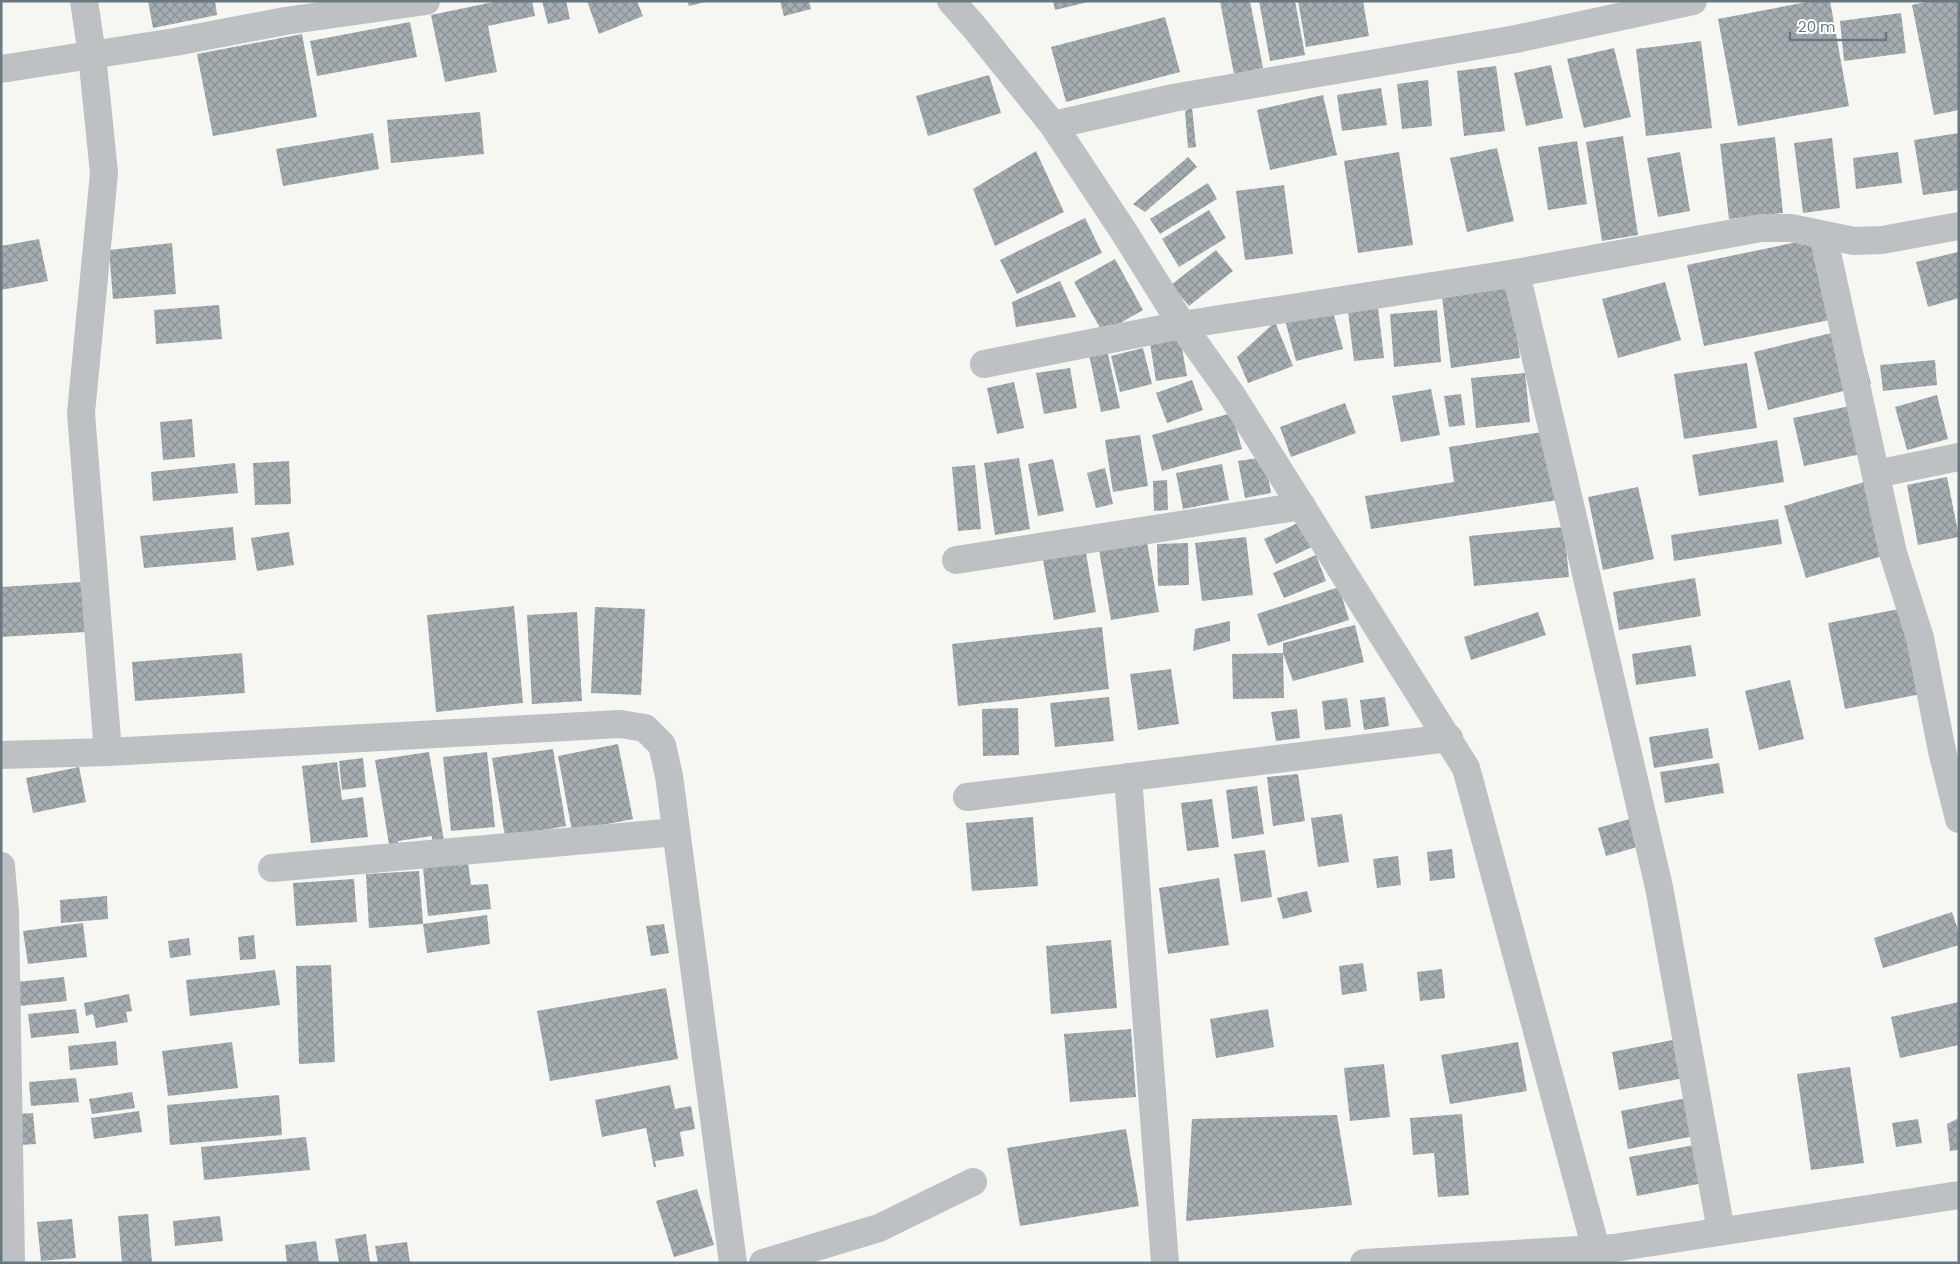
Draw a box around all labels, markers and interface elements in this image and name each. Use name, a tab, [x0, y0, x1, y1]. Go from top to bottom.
scale bar	[1790, 10, 1886, 42]
text: 20 m	[1798, 16, 1836, 37]

